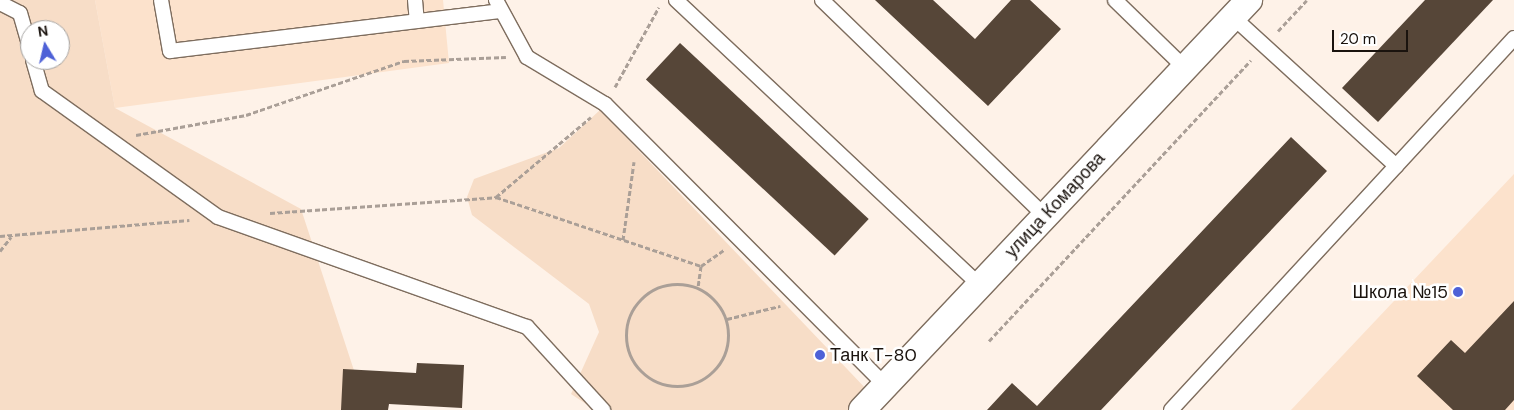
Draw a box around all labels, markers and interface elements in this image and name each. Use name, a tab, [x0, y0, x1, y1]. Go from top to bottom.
north arrow	[20, 20, 70, 70]
scale bar	[1334, 20, 1410, 52]
text: N	[36, 21, 49, 41]
text: 20 m	[1340, 29, 1376, 49]
street label: улица Комарова	[1001, 148, 1109, 262]
place label: Школа №15	[1353, 281, 1448, 303]
marker: Школа №15	[1452, 286, 1464, 298]
place label: Танк Т-80	[830, 344, 917, 366]
marker: Танк Т-80	[814, 349, 826, 361]

